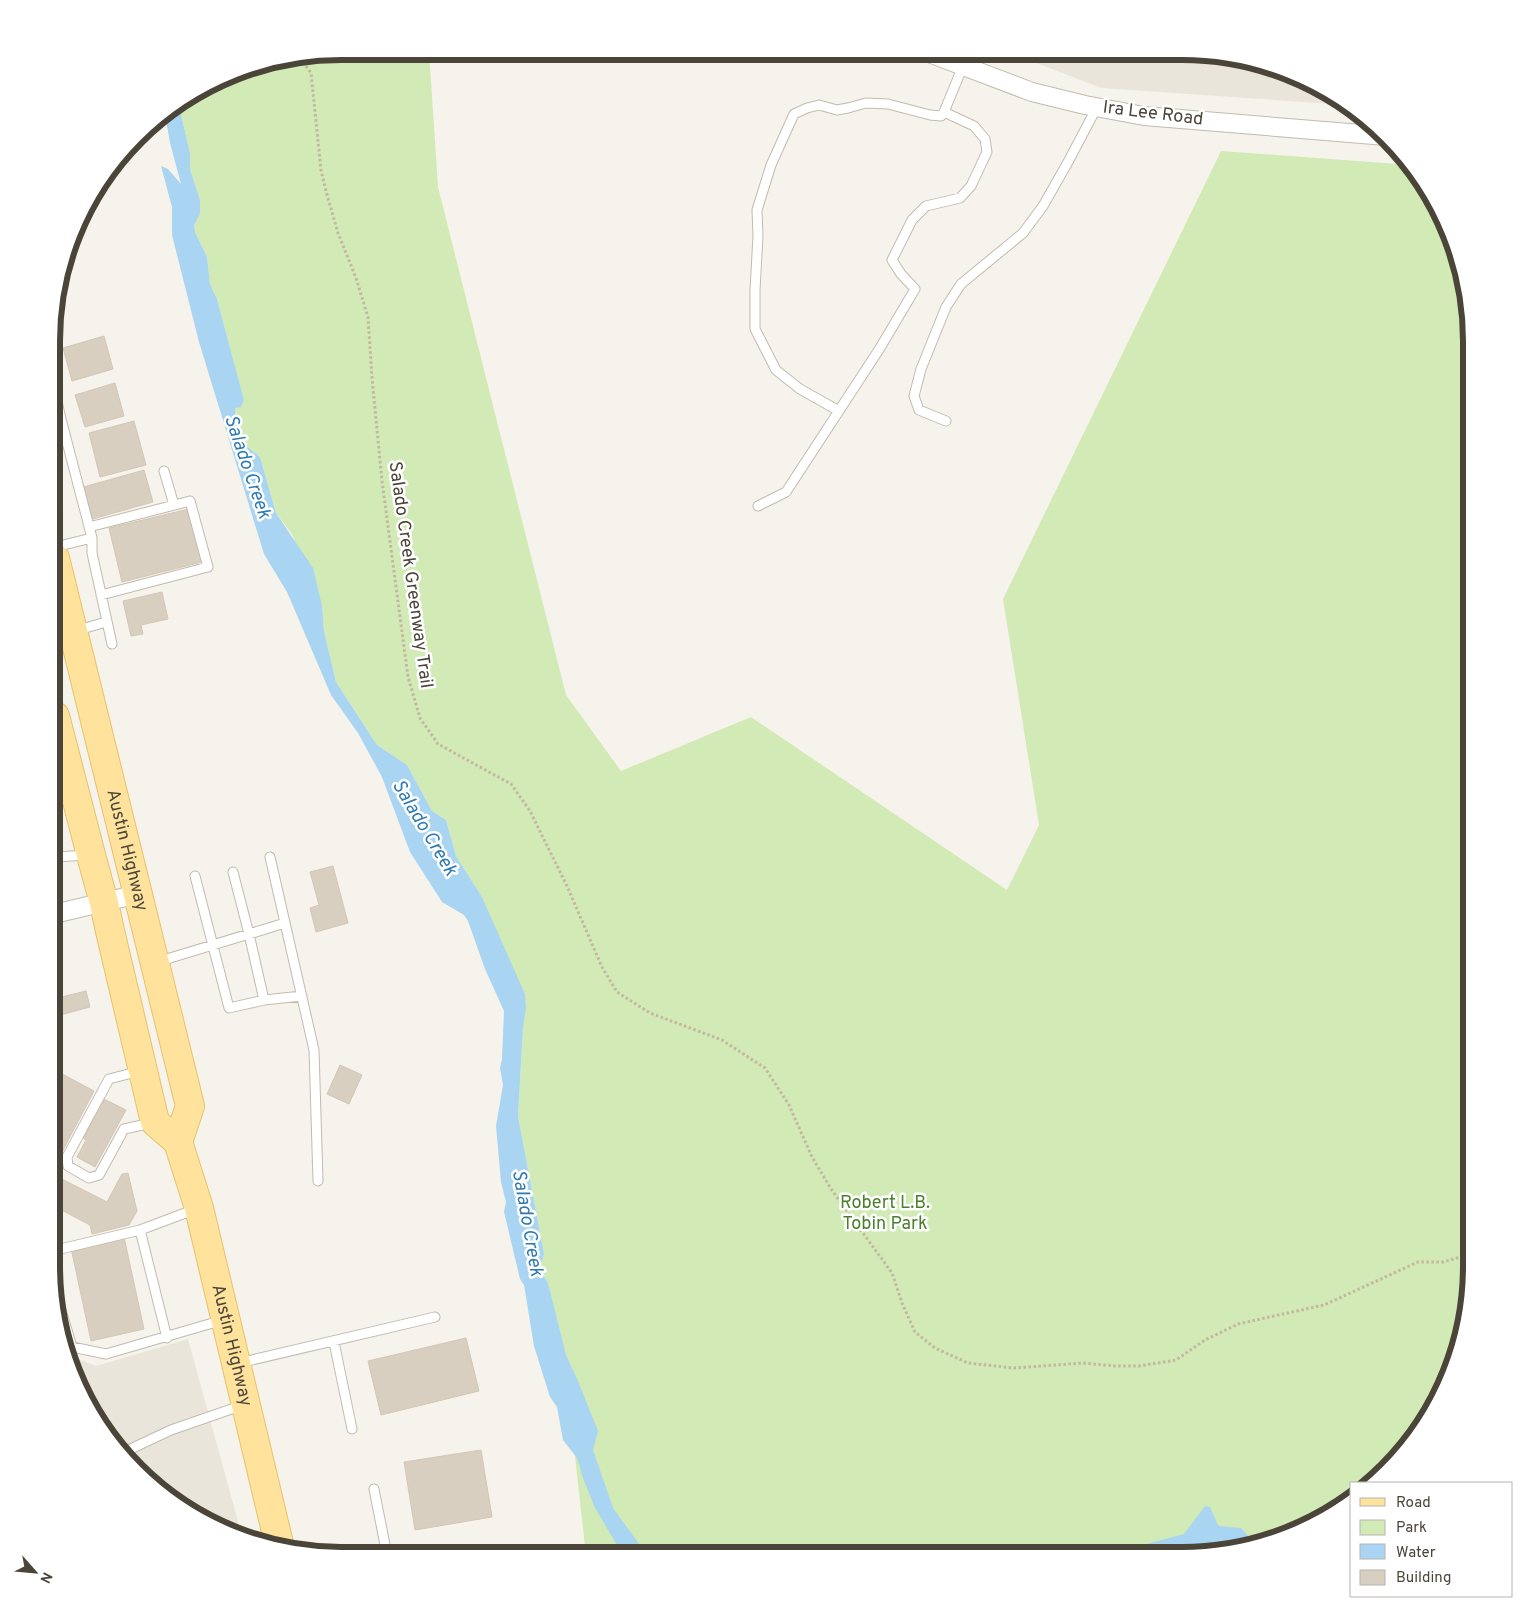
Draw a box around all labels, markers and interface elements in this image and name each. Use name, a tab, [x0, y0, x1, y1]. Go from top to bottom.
street label: Ira Lee Road	[1101, 96, 1205, 132]
water label: Salado Creek	[218, 412, 276, 522]
street label: Salado Creek Greenway Trail	[383, 460, 437, 690]
water label: Salado Creek	[386, 776, 462, 881]
street label: Austin Highway	[101, 787, 153, 914]
water label: Salado Creek	[506, 1168, 548, 1279]
park label: Robert L.B. Tobin Park	[840, 1192, 930, 1236]
street label: Austin Highway	[206, 1282, 257, 1409]
legend	[1350, 1482, 1513, 1597]
text: Road	[1396, 1494, 1431, 1513]
text: Park	[1396, 1519, 1427, 1538]
text: Water	[1396, 1544, 1436, 1563]
north arrow	[10, 1547, 60, 1597]
text: N	[35, 1569, 55, 1586]
text: Building	[1396, 1569, 1451, 1588]

